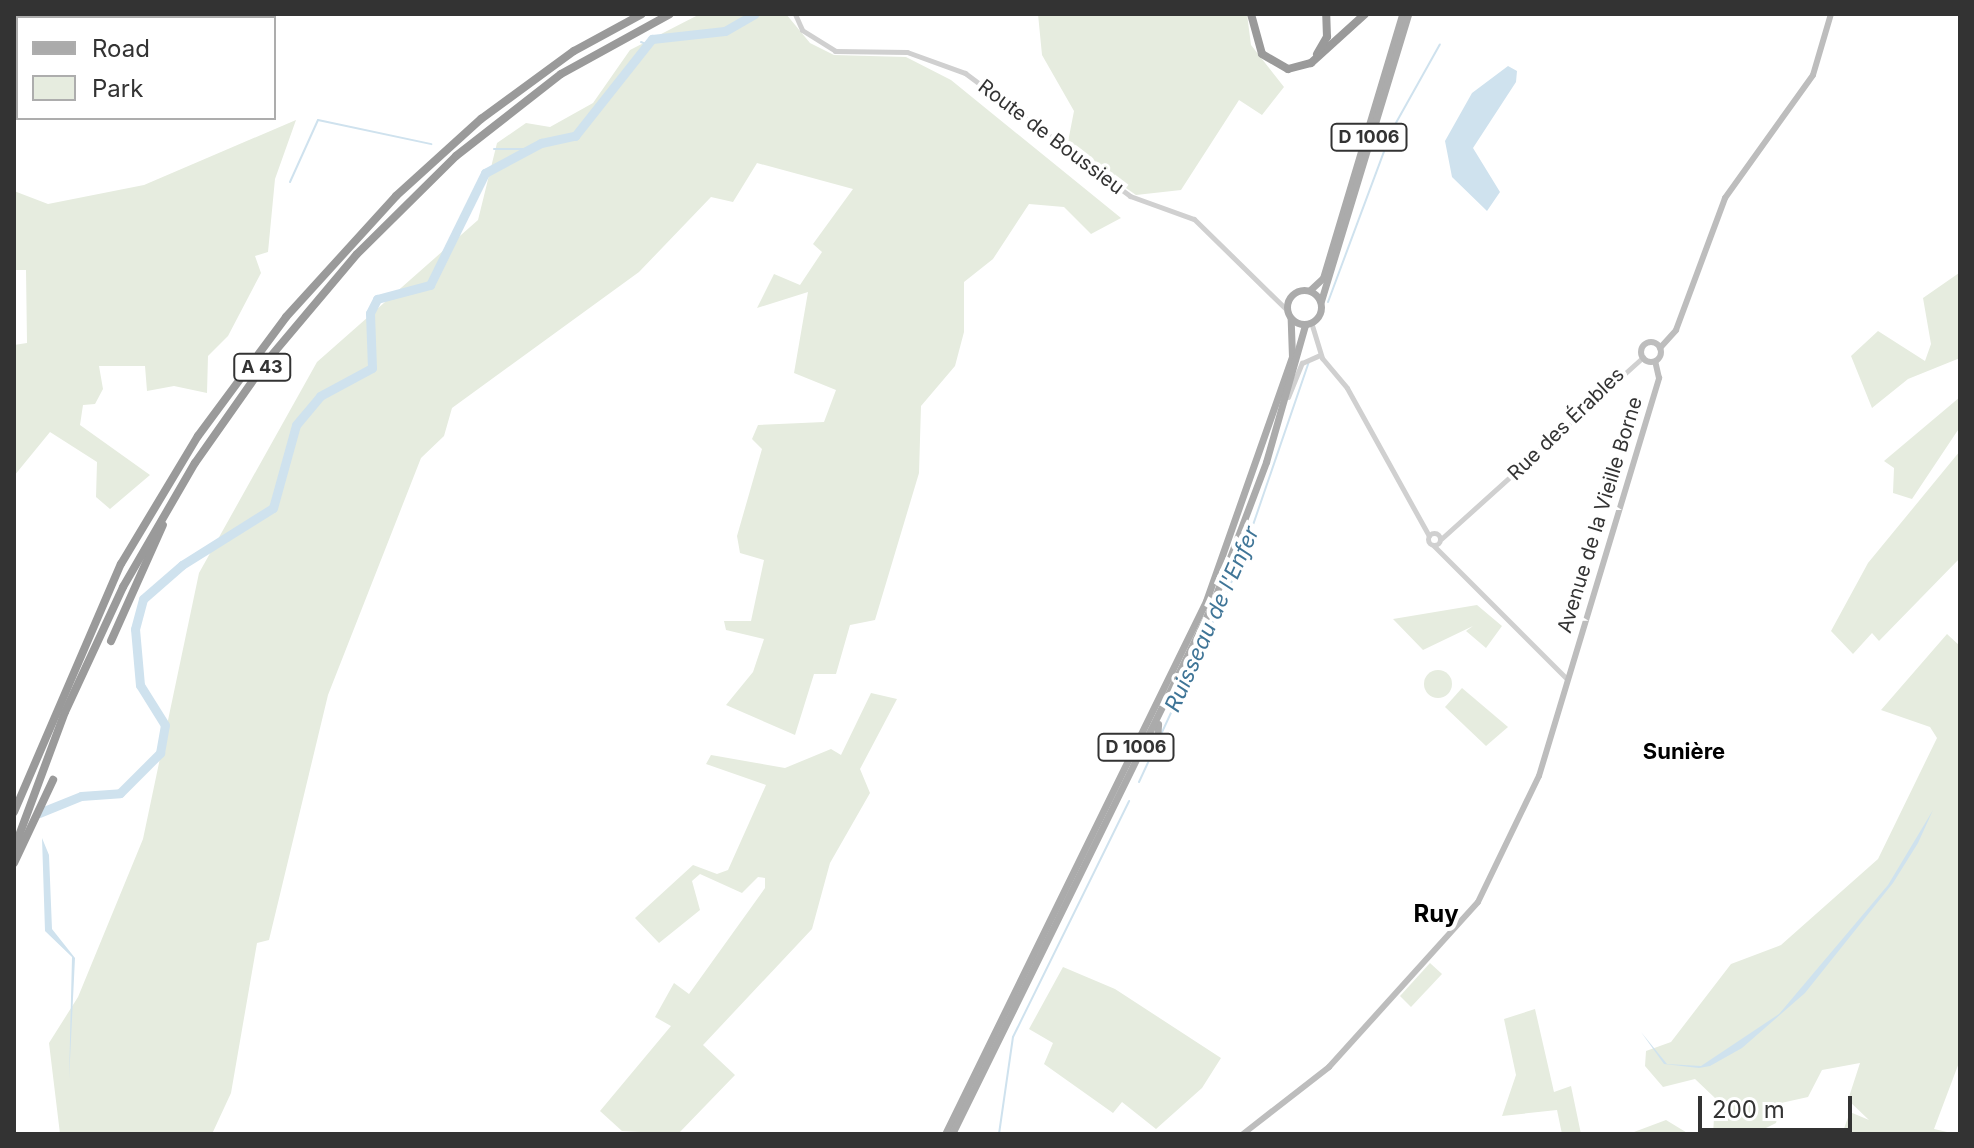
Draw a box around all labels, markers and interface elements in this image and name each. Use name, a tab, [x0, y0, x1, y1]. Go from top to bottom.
legend	[16, 16, 276, 120]
text: Road	[92, 34, 150, 63]
text: Park	[92, 74, 143, 103]
street label: Route de Boussieu	[974, 74, 1128, 200]
road number: D 1006	[1329, 123, 1409, 151]
road number: A 43	[232, 353, 292, 381]
street label: Rue des Érables	[1503, 363, 1629, 485]
street label: Avenue de la Vieille Borne	[1553, 394, 1647, 636]
water label: Ruisseau de l'Enfer	[1159, 522, 1265, 716]
road number: D 1006	[1096, 733, 1176, 761]
district label: Sunière	[1643, 739, 1725, 765]
district label: Ruy	[1413, 900, 1459, 928]
scale bar	[1702, 1080, 1856, 1130]
text: 200 m	[1712, 1095, 1785, 1124]

